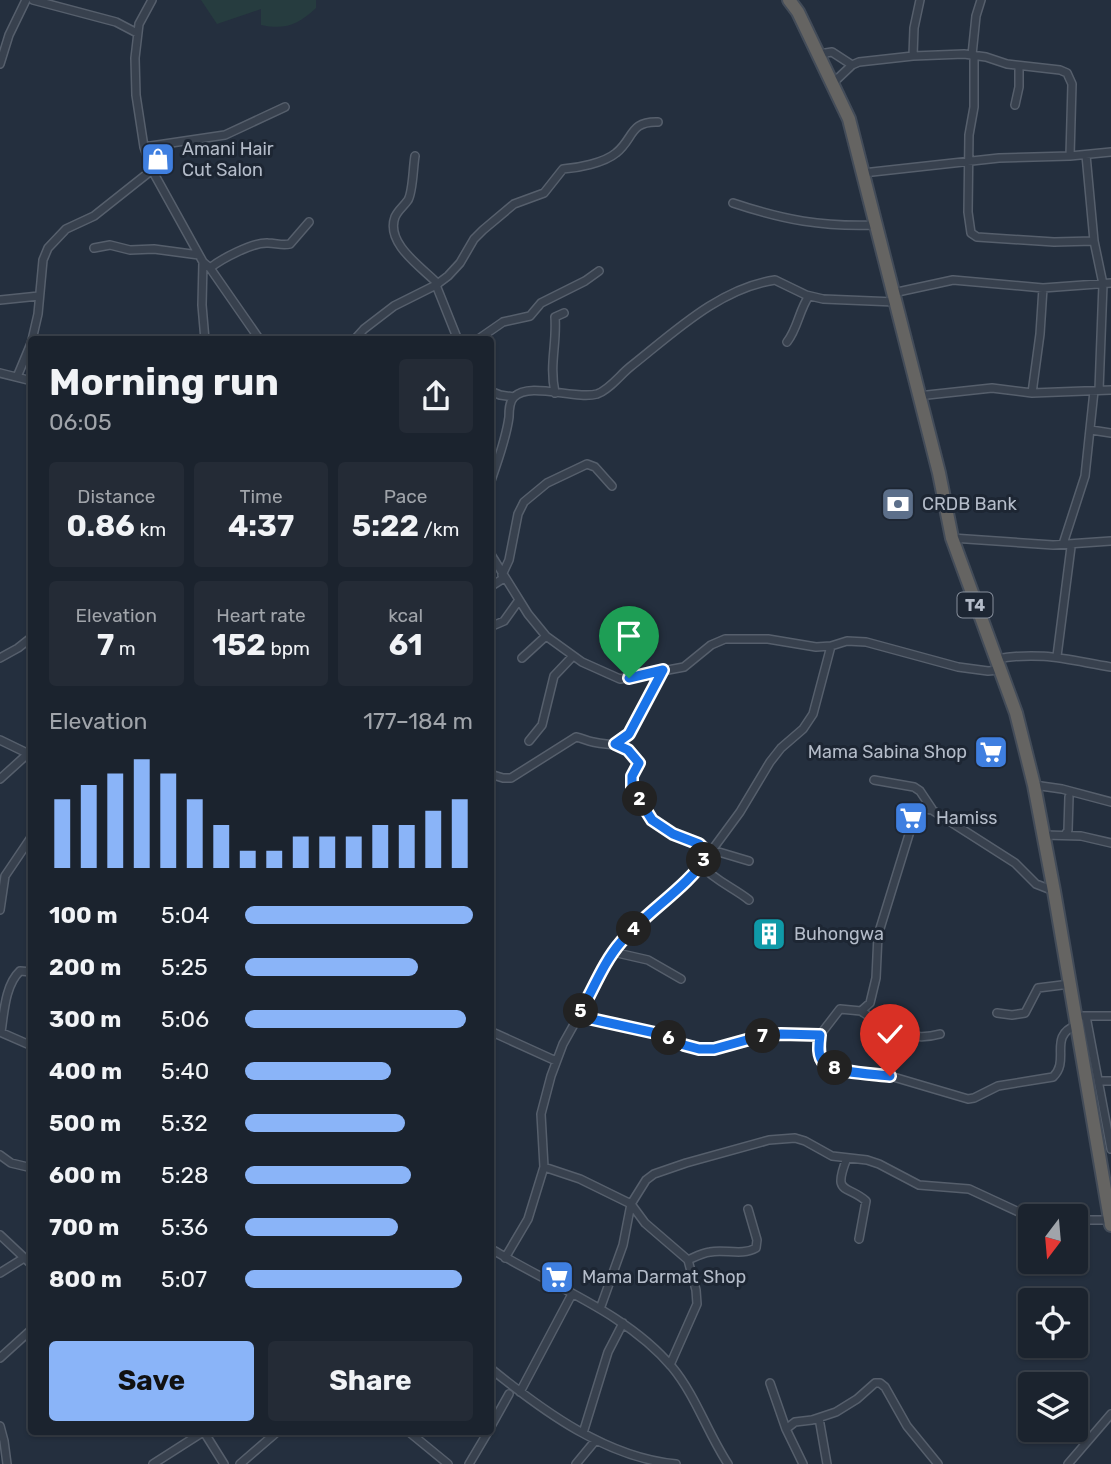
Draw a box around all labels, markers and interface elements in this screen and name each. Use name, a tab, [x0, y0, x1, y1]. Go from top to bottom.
place label: Amani Hair Cut Salon	[182, 138, 274, 181]
shop icon: Amani Hair Cut Salon	[139, 140, 177, 178]
text: Morning run	[49, 359, 279, 405]
button: share	[399, 359, 473, 433]
text: 06:05	[49, 408, 112, 436]
text: Distance	[77, 485, 155, 508]
text: Time	[239, 485, 283, 508]
text: Pace	[384, 485, 427, 508]
bank icon: CRDB Bank	[879, 485, 917, 523]
place label: CRDB Bank	[922, 493, 1017, 515]
text: 0.86	[66, 508, 135, 544]
text: 4:37	[228, 508, 294, 544]
text: 5:22	[352, 508, 419, 544]
text: km	[135, 518, 166, 541]
text: /km	[419, 518, 459, 541]
road number: T4	[958, 592, 992, 618]
text: Elevation	[76, 604, 157, 627]
text: Heart rate	[216, 604, 306, 627]
text: kcal	[388, 604, 423, 627]
pin	[599, 606, 659, 678]
icon: arrive	[610, 617, 648, 655]
text: 7	[97, 627, 114, 663]
text: 152	[212, 627, 266, 663]
text: 61	[389, 627, 423, 663]
text: m	[114, 637, 136, 660]
text: bpm	[266, 637, 310, 660]
text: Elevation	[49, 707, 148, 735]
text: 177–184 m	[363, 707, 473, 735]
supermarket icon: Mama Sabina Shop	[972, 733, 1010, 771]
place label: Mama Sabina Shop	[808, 741, 967, 763]
pin: 2	[622, 782, 658, 816]
text: 2	[633, 787, 646, 810]
supermarket icon: Hamiss	[892, 799, 930, 837]
place label: Hamiss	[936, 807, 998, 829]
pin: 3	[686, 842, 722, 878]
text: 3	[697, 848, 710, 871]
text: 100 m	[49, 901, 118, 929]
text: 5:04	[161, 901, 209, 929]
pin: 4	[616, 912, 652, 946]
building icon: Buhongwa	[750, 915, 788, 953]
text: 4	[627, 917, 640, 940]
place label: Buhongwa	[794, 923, 884, 945]
text: 200 m	[49, 953, 121, 981]
text: 5:25	[161, 953, 208, 981]
pin: 5	[564, 993, 598, 1028]
text: 5	[574, 999, 587, 1022]
pin	[860, 1004, 920, 1076]
text: 300 m	[49, 1005, 121, 1033]
text: 5:06	[161, 1005, 209, 1033]
icon: check	[871, 1015, 909, 1053]
pin: 7	[746, 1018, 780, 1054]
pin: 6	[652, 1020, 686, 1056]
text: 7	[757, 1024, 768, 1047]
text: 6	[662, 1026, 675, 1049]
pin: 8	[818, 1050, 852, 1086]
text: 8	[828, 1056, 841, 1079]
text: 400 m	[49, 1057, 122, 1085]
text: 5:40	[161, 1057, 209, 1085]
text: 500 m	[49, 1109, 121, 1137]
text: 5:32	[161, 1109, 208, 1137]
text: 600 m	[49, 1161, 121, 1189]
text: 5:28	[161, 1161, 209, 1189]
north arrow	[1018, 1204, 1088, 1274]
map controls	[1018, 1204, 1088, 1442]
text: 700 m	[49, 1213, 119, 1241]
text: 5:36	[161, 1213, 208, 1241]
supermarket icon: Mama Darmat Shop	[538, 1258, 576, 1296]
text: 800 m	[49, 1265, 122, 1293]
text: 5:07	[161, 1265, 207, 1293]
place label: Mama Darmat Shop	[582, 1266, 746, 1288]
button: locate	[1018, 1288, 1088, 1358]
button: Save	[49, 1341, 254, 1421]
button: Share	[268, 1341, 473, 1421]
button: layers	[1018, 1372, 1088, 1442]

